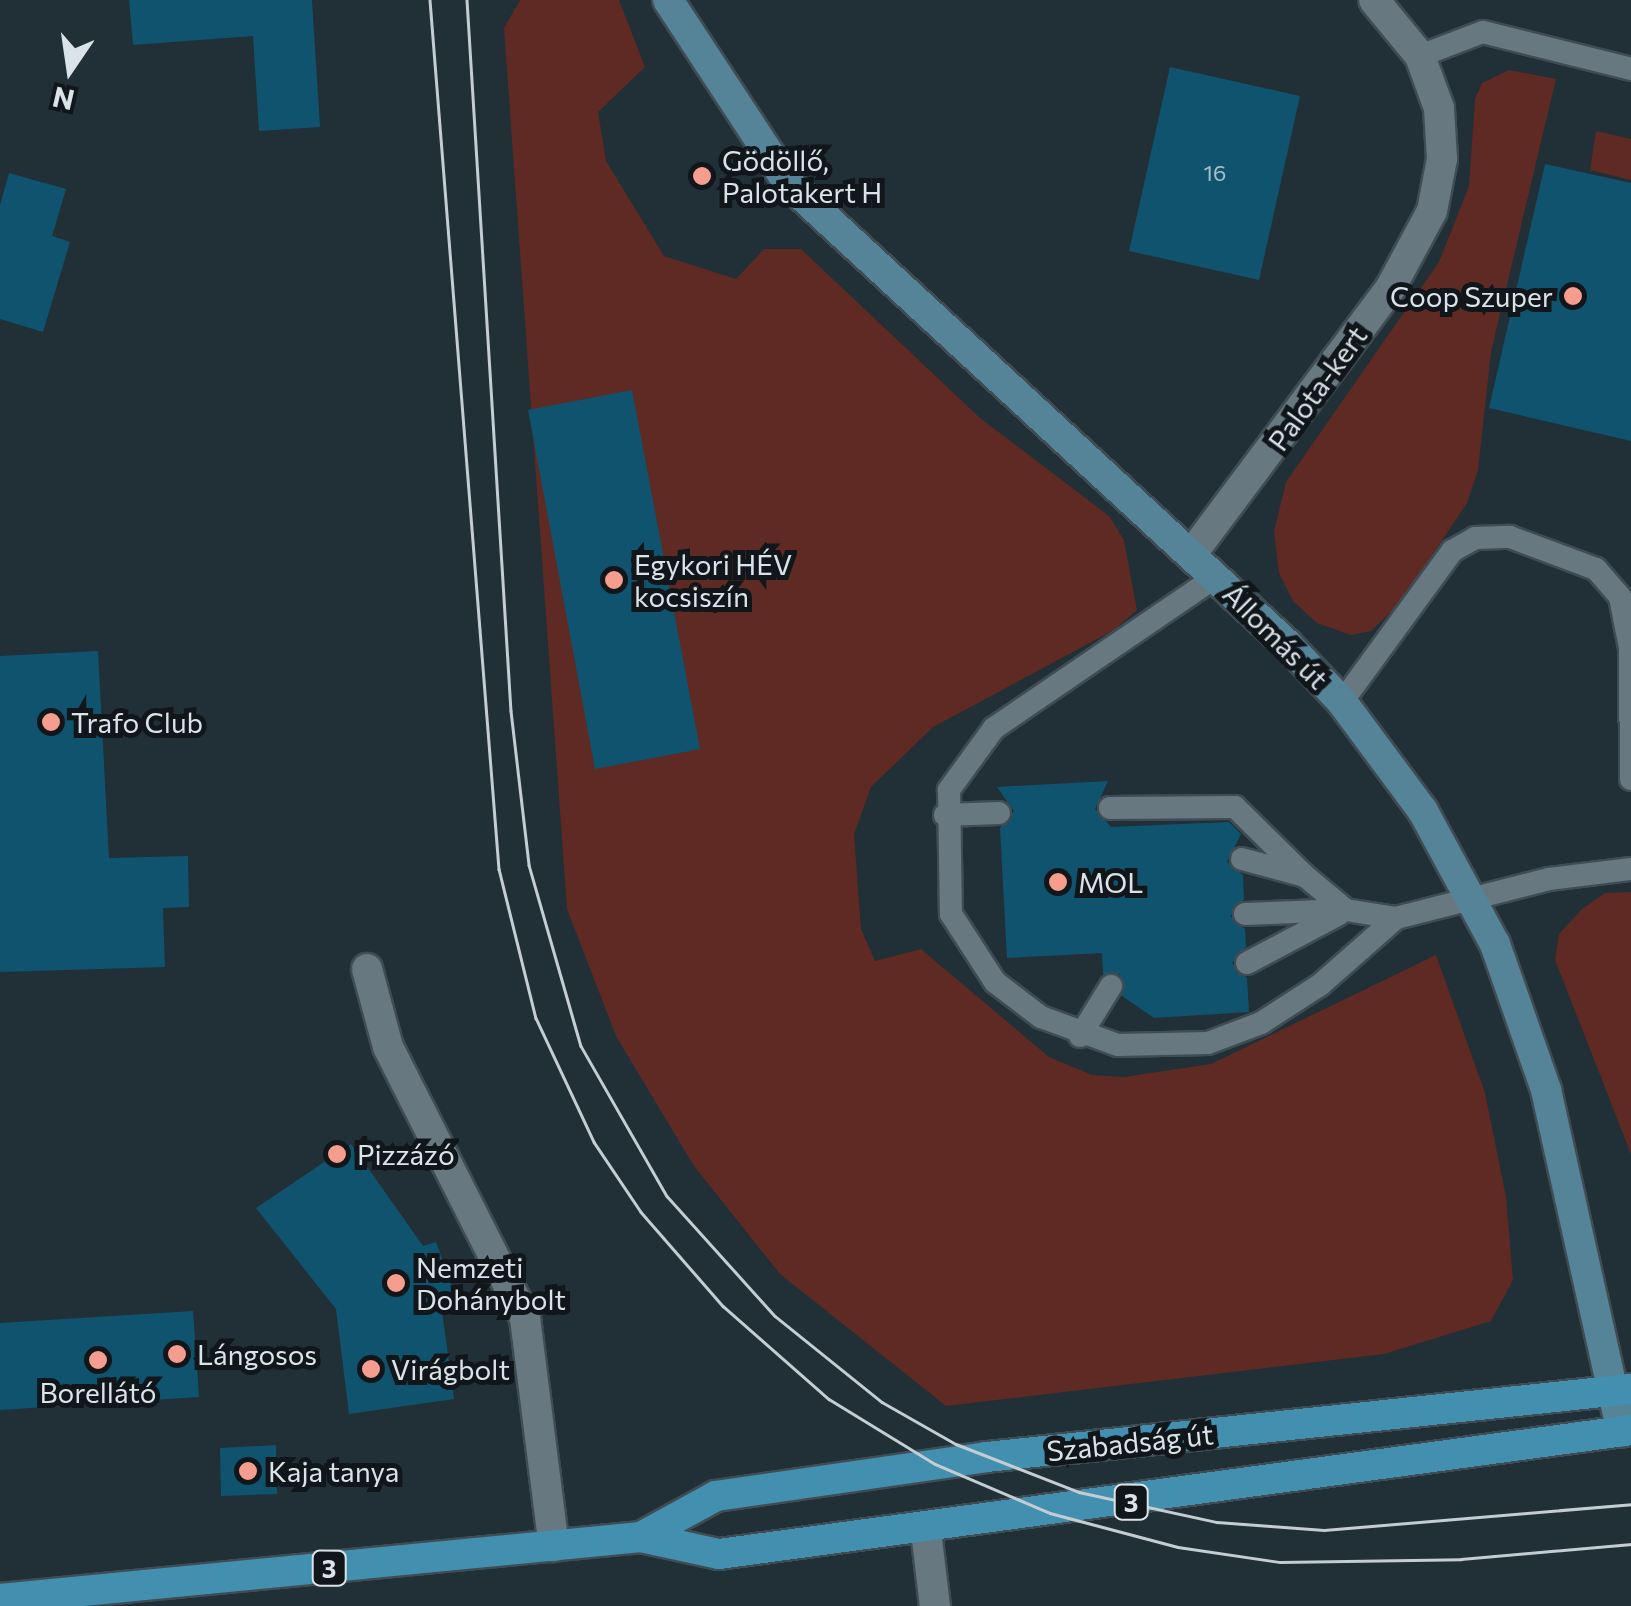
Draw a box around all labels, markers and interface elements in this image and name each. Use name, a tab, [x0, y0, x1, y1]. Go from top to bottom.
north arrow	[20, 20, 120, 120]
text: N	[49, 80, 77, 118]
place label: Gödöllő, Palotakert H	[722, 143, 882, 209]
house number: 16	[1204, 160, 1226, 186]
marker: Gödöllő, Palotakert H	[691, 165, 713, 187]
place label: Coop Szuper	[1390, 279, 1553, 313]
marker: Coop Szuper	[1562, 285, 1584, 307]
street label: Palota-kert	[1261, 319, 1373, 457]
place label: Egykori HÉV kocsiszín	[634, 547, 792, 613]
marker: Egykori HÉV kocsiszín	[603, 569, 625, 591]
street label: Állomás út	[1217, 577, 1335, 695]
place label: Trafo Club	[71, 705, 203, 739]
marker: Trafo Club	[40, 711, 62, 733]
place label: MOL	[1078, 865, 1143, 899]
marker: MOL	[1047, 871, 1069, 893]
place label: Pizzázó	[357, 1137, 455, 1171]
marker: Pizzázó	[326, 1143, 348, 1165]
place label: Nemzeti Dohánybolt	[416, 1250, 566, 1316]
marker: Nemzeti Dohánybolt	[385, 1272, 407, 1294]
place label: Lángosos	[197, 1337, 317, 1371]
marker: Lángosos	[166, 1343, 188, 1365]
marker: Borellátó	[87, 1349, 109, 1371]
place label: Virágbolt	[391, 1352, 510, 1386]
marker: Virágbolt	[360, 1358, 382, 1380]
place label: Borellátó	[39, 1375, 157, 1409]
street label: Szabadság út	[1045, 1417, 1215, 1467]
place label: Kaja tanya	[268, 1454, 399, 1488]
marker: Kaja tanya	[237, 1460, 259, 1482]
road number: 3	[1114, 1482, 1148, 1522]
road number: 3	[312, 1548, 346, 1588]

